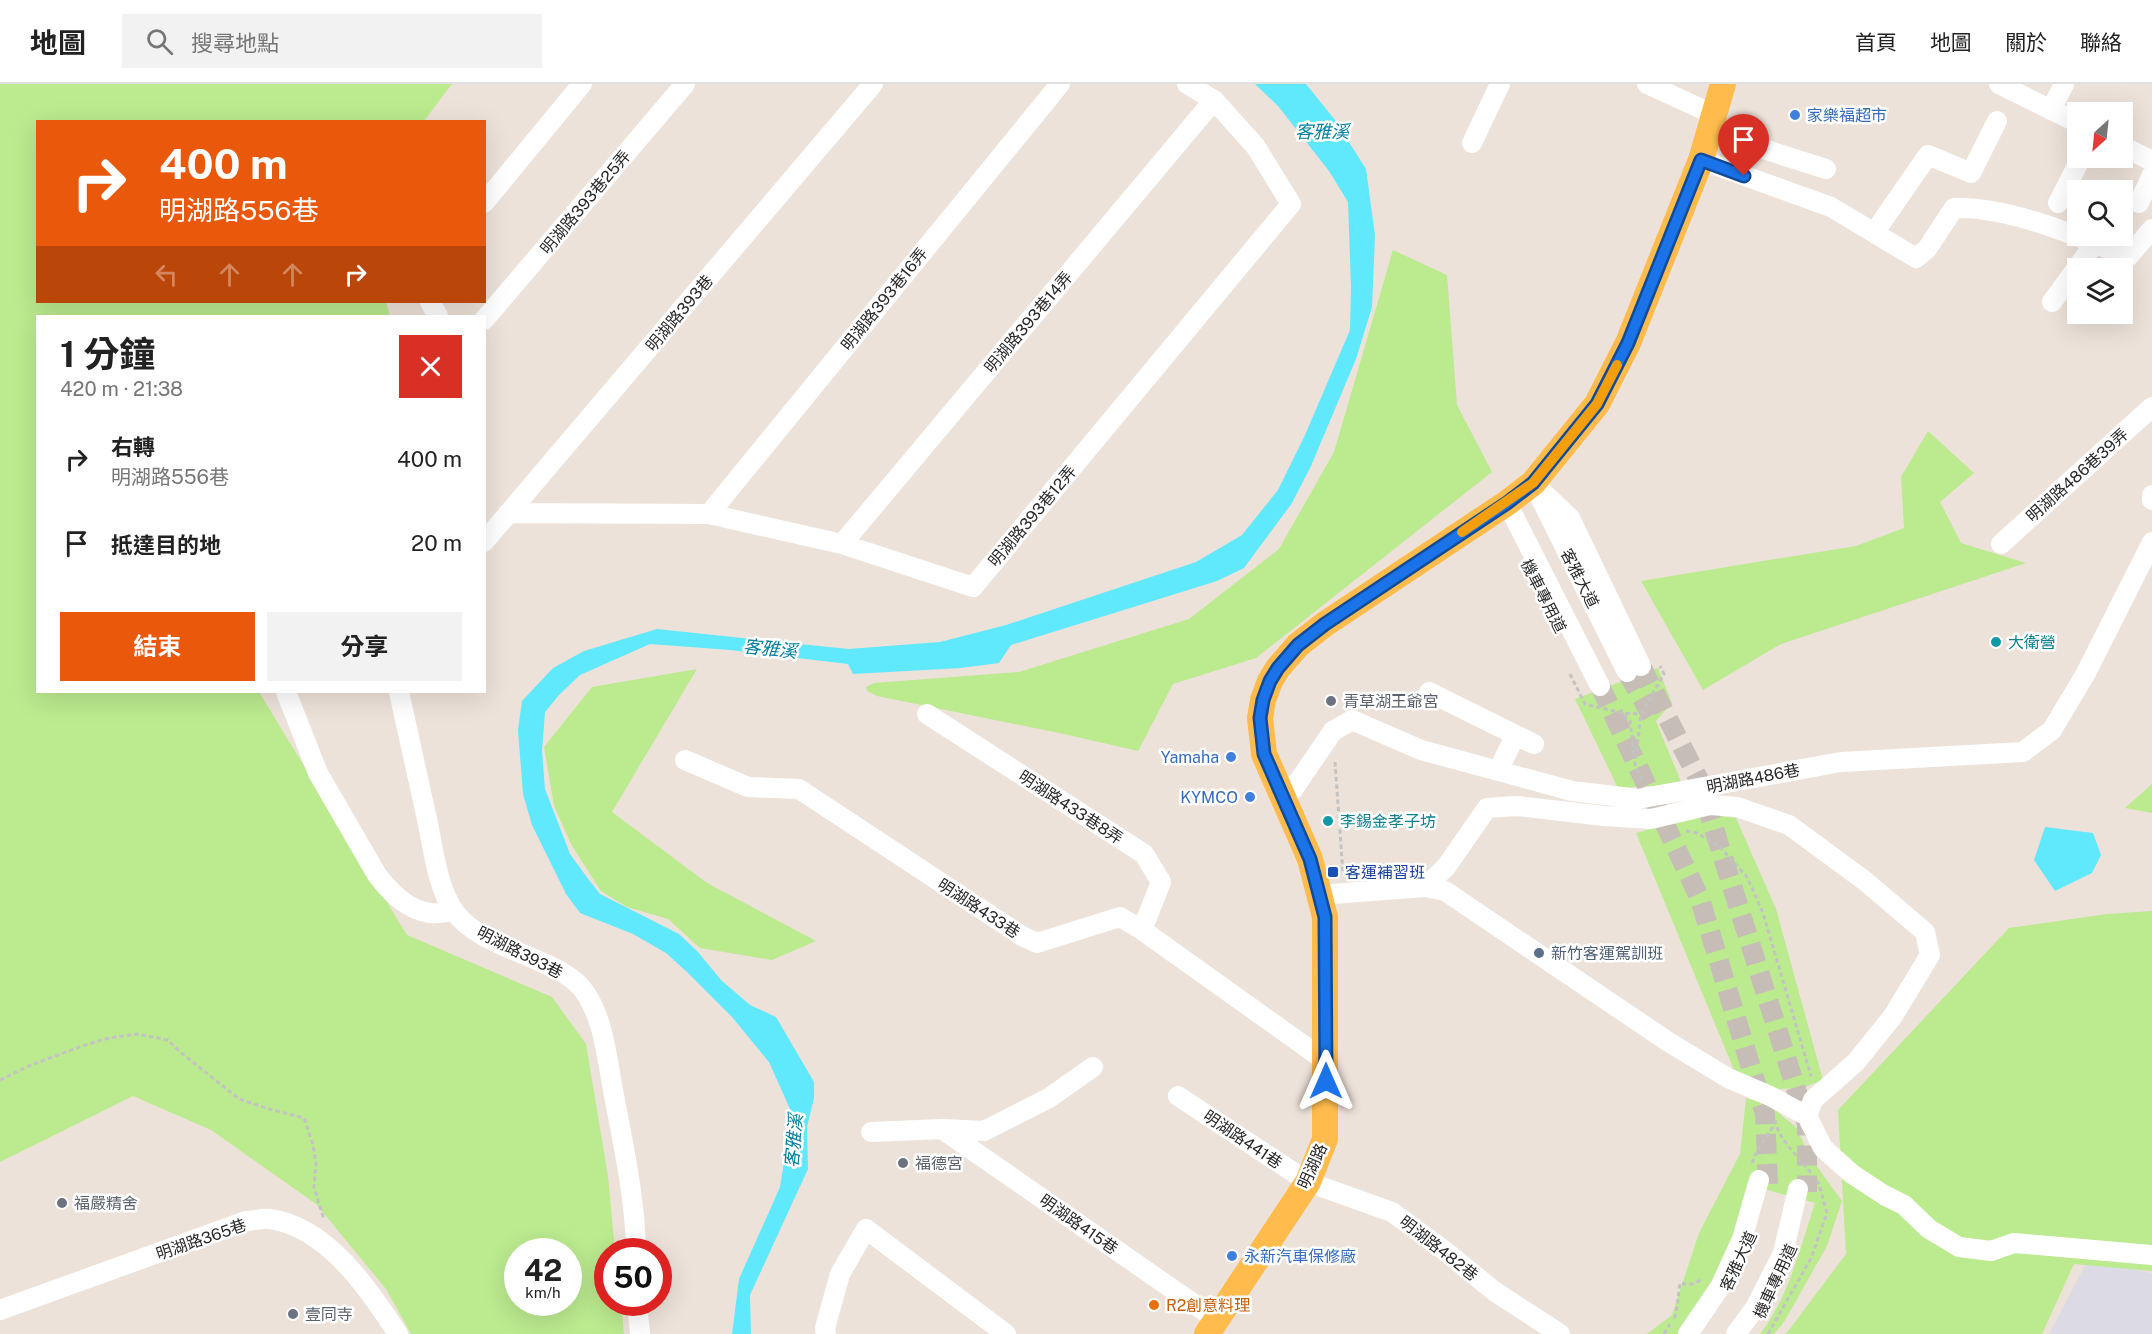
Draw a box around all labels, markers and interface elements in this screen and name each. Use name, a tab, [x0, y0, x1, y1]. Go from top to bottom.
search box	[122, 14, 542, 68]
icon: search	[143, 25, 176, 58]
text: 地圖	[30, 26, 86, 59]
text: 搜尋地點	[191, 30, 279, 56]
text: 首頁	[1855, 30, 1897, 55]
text: 地圖	[1930, 30, 1972, 55]
text: 關於	[2005, 30, 2047, 55]
text: 聯絡	[2080, 30, 2122, 55]
north arrow	[2067, 102, 2133, 168]
map controls	[2067, 102, 2133, 324]
place label: 家樂福超市	[1807, 106, 1887, 125]
marker: 家樂福超市	[1788, 108, 1802, 122]
pin	[1718, 114, 1769, 176]
water label: 客雅溪	[1295, 121, 1352, 142]
icon: arrive	[1727, 123, 1760, 156]
text: 400 m	[159, 139, 288, 188]
icon: right	[60, 144, 138, 222]
street label: 明湖路393巷25弄	[536, 147, 634, 258]
button: search	[2067, 180, 2133, 246]
text: 明湖路556巷	[159, 194, 318, 226]
street label: 明湖路393巷16弄	[837, 244, 932, 354]
icon: left	[150, 258, 183, 291]
icon: ahead	[213, 258, 246, 291]
icon: ahead	[276, 258, 309, 291]
icon: right	[339, 258, 372, 291]
button: layers	[2067, 258, 2133, 324]
street label: 明湖路393巷14弄	[980, 268, 1076, 377]
street label: 明湖路393巷	[642, 271, 717, 355]
text: 1 分鐘	[60, 333, 156, 375]
button: close	[399, 335, 462, 398]
text: 420 m · 21:38	[60, 377, 183, 401]
street label: 明湖路486巷39弄	[2023, 425, 2132, 526]
text: 右轉	[111, 434, 155, 460]
icon: right	[60, 443, 93, 476]
text: 400 m	[397, 446, 462, 472]
street label: 明湖路393巷12弄	[985, 462, 1080, 571]
text: 明湖路556巷	[111, 465, 229, 489]
icon: arrive	[60, 527, 93, 560]
text: 20 m	[411, 530, 462, 556]
text: 抵達目的地	[111, 532, 221, 558]
street label: 客雅大道	[1557, 545, 1603, 611]
street label: 機車專用道	[1517, 556, 1570, 636]
button: 結束	[60, 612, 255, 681]
button: 分享	[267, 612, 462, 681]
place label: 大衛營	[2008, 633, 2056, 652]
water label: 客雅溪	[742, 635, 801, 662]
marker: 大衛營	[1989, 635, 2003, 649]
place label: 青草湖王爺宮	[1343, 692, 1439, 711]
marker: 青草湖王爺宮	[1324, 694, 1338, 708]
place label: Yamaha	[1161, 748, 1219, 767]
marker: Yamaha	[1224, 750, 1238, 764]
street label: 明湖路486巷	[1705, 760, 1801, 797]
street label: 明湖路433巷8弄	[1015, 767, 1126, 848]
place label: KYMCO	[1180, 788, 1238, 807]
marker: KYMCO	[1243, 790, 1257, 804]
place label: 李錫金孝子坊	[1340, 812, 1436, 831]
marker: 李錫金孝子坊	[1321, 814, 1335, 828]
place label: 客運補習班	[1345, 863, 1425, 882]
marker: 客運補習班	[1326, 865, 1340, 879]
street label: 明湖路433巷	[934, 875, 1023, 942]
street label: 明湖路393巷	[474, 923, 566, 982]
place label: 新竹客運駕訓班	[1551, 944, 1663, 963]
marker: 新竹客運駕訓班	[1532, 946, 1546, 960]
position arrow	[1294, 1049, 1358, 1113]
street label: 明湖路441巷	[1200, 1106, 1286, 1173]
water label: 客雅溪	[781, 1110, 807, 1169]
street label: 明湖路	[1294, 1140, 1331, 1192]
place label: 福德宮	[915, 1154, 963, 1173]
marker: 福德宮	[896, 1156, 910, 1170]
street label: 明湖路415巷	[1036, 1191, 1121, 1258]
place label: 福嚴精舍	[74, 1194, 138, 1213]
marker: 福嚴精舍	[55, 1196, 69, 1210]
street label: 明湖路482巷	[1396, 1212, 1482, 1285]
street label: 明湖路365巷	[154, 1215, 249, 1264]
street label: 客雅大道	[1716, 1228, 1761, 1294]
speed limit sign: 50	[594, 1238, 672, 1316]
street label: 機車專用道	[1750, 1241, 1801, 1321]
place label: 永新汽車保修廠	[1244, 1247, 1356, 1266]
marker: 永新汽車保修廠	[1225, 1249, 1239, 1263]
text: 42	[524, 1252, 562, 1288]
text: km/h	[525, 1284, 561, 1301]
place label: R2創意料理	[1166, 1296, 1250, 1315]
marker: R2創意料理	[1147, 1298, 1161, 1312]
place label: 壹同寺	[305, 1305, 353, 1324]
marker: 壹同寺	[286, 1307, 300, 1321]

